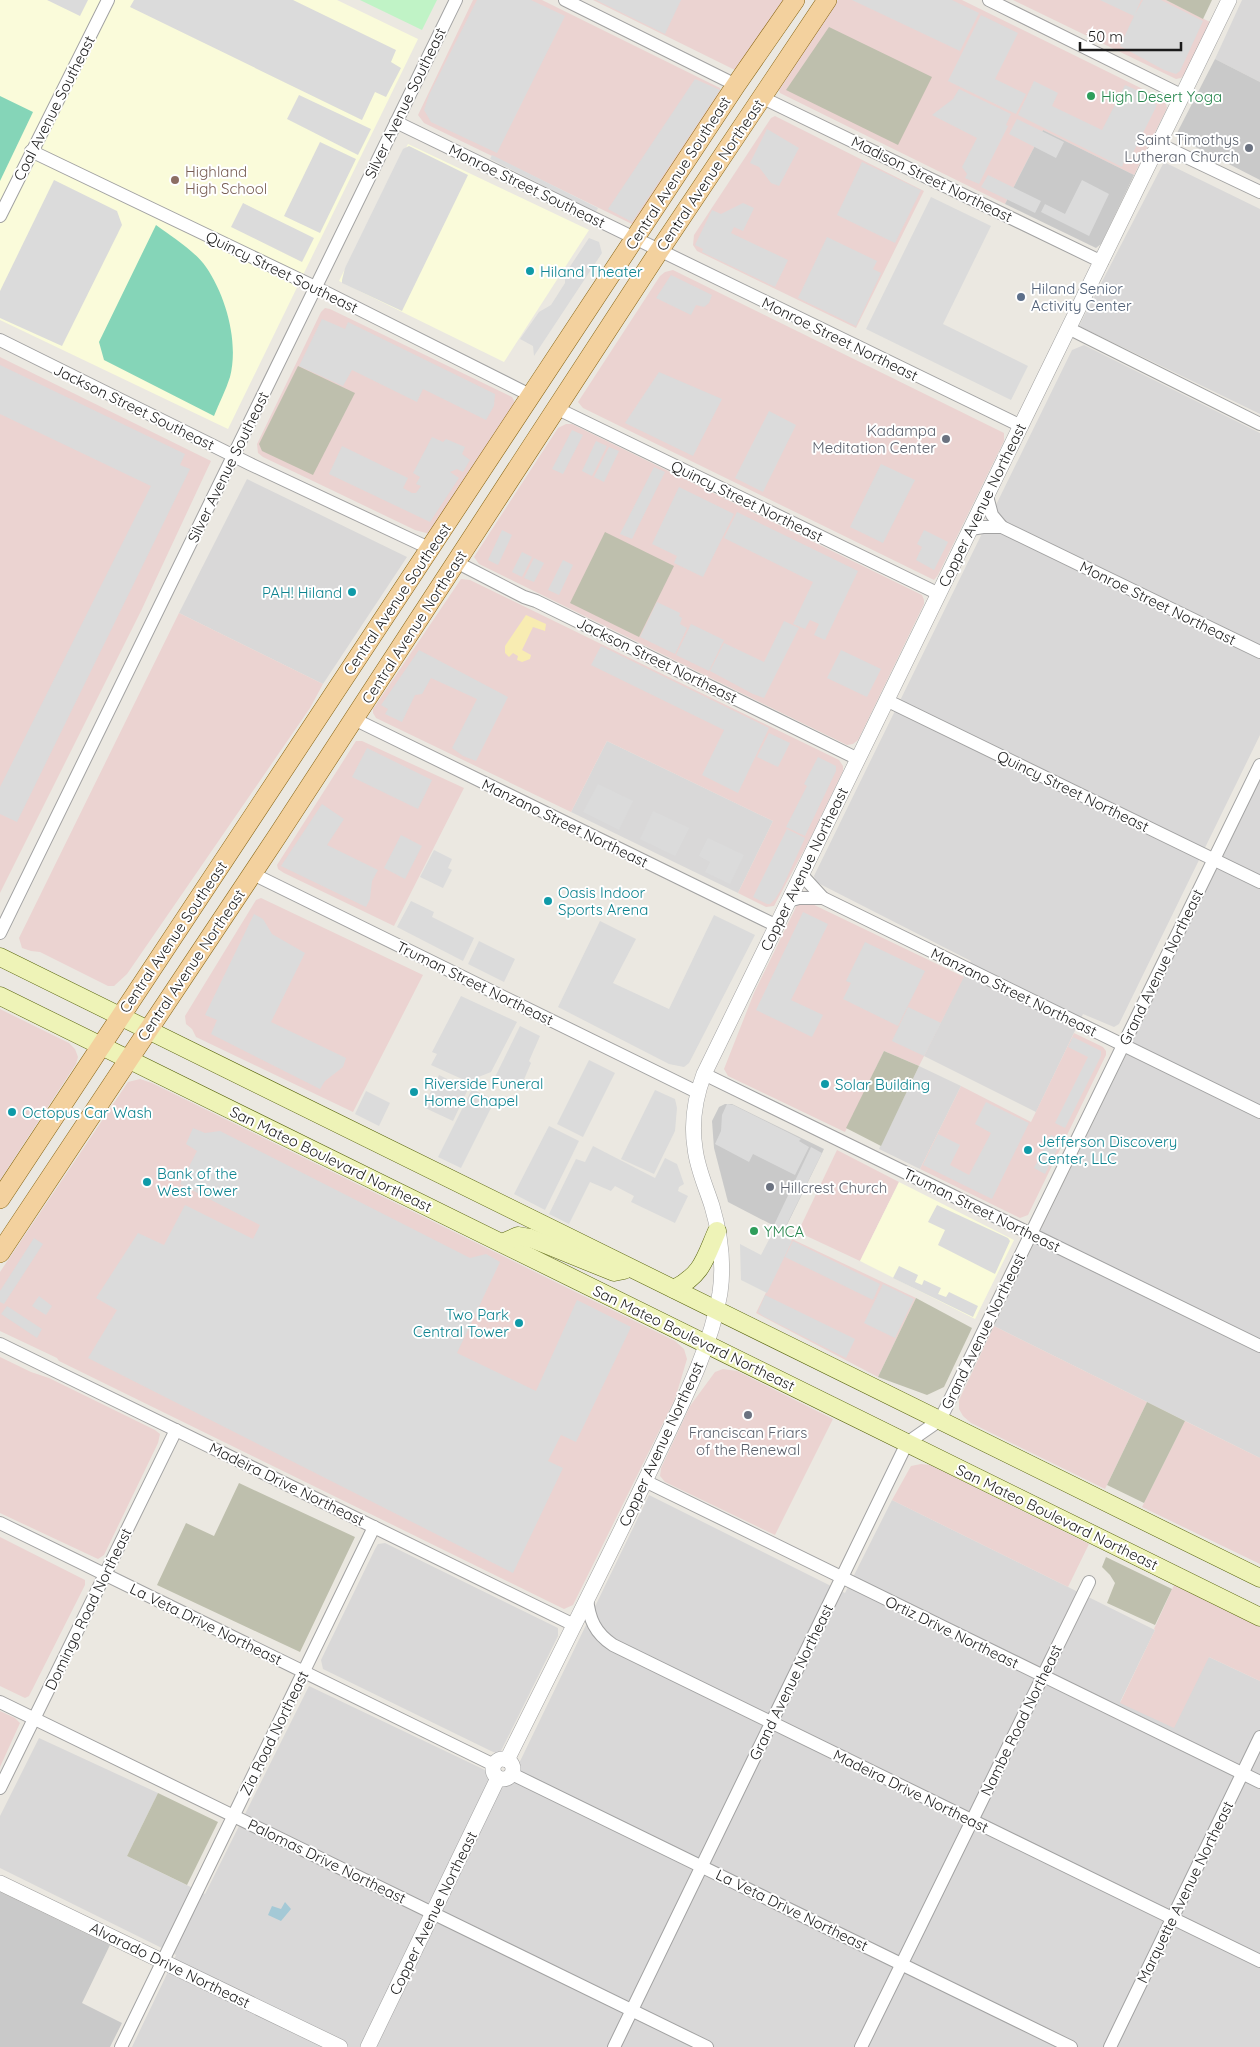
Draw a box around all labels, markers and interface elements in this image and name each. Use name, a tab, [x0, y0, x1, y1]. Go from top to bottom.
scale bar	[1080, 20, 1181, 52]
street label: Silver Avenue Southeast	[360, 24, 450, 182]
text: 50 m	[1088, 27, 1123, 46]
street label: Coal Avenue Southeast	[9, 32, 99, 184]
place label: High Desert Yoga	[1101, 87, 1222, 106]
marker: High Desert Yoga	[1085, 90, 1097, 102]
street label: Central Avenue Southeast	[621, 93, 735, 253]
street label: Central Avenue Northeast	[652, 96, 768, 254]
place label: Saint Timothys Lutheran Church	[1124, 130, 1239, 166]
street label: Madison Street Northeast	[848, 132, 1016, 226]
street label: Monroe Street Southeast	[446, 140, 608, 232]
marker: Saint Timothys Lutheran Church	[1243, 142, 1255, 154]
place label: Highland High School	[185, 162, 267, 198]
marker: Highland High School	[169, 174, 181, 186]
street label: Quincy Street Southeast	[203, 227, 361, 317]
place label: Hiland Theater	[540, 262, 643, 281]
marker: Hiland Theater	[524, 265, 536, 277]
place label: Hiland Senior Activity Center	[1031, 279, 1132, 315]
marker: Hiland Senior Activity Center	[1015, 291, 1027, 303]
street label: Monroe Street Northeast	[759, 293, 921, 385]
street label: Jackson Street Southeast	[50, 360, 218, 454]
street label: Silver Avenue Southeast	[183, 388, 273, 546]
street label: Copper Avenue Northeast	[934, 420, 1030, 590]
place label: Kadampa Meditation Center	[812, 421, 936, 457]
marker: Kadampa Meditation Center	[940, 433, 952, 445]
street label: Quincy Street Northeast	[668, 456, 826, 546]
street label: Central Avenue Southeast	[339, 519, 455, 679]
street label: Central Avenue Northeast	[357, 547, 471, 707]
street label: Monroe Street Northeast	[1077, 557, 1239, 649]
place label: PAH! Hiland	[262, 583, 342, 602]
marker: PAH! Hiland	[346, 586, 358, 598]
street label: Jackson Street Northeast	[574, 613, 740, 707]
street label: Quincy Street Northeast	[994, 746, 1152, 836]
street label: Manzano Street Northeast	[479, 774, 651, 872]
street label: Copper Avenue Northeast	[756, 784, 852, 954]
street label: Central Avenue Southeast	[115, 857, 231, 1017]
place label: Oasis Indoor Sports Arena	[558, 883, 648, 919]
street label: Central Avenue Northeast	[133, 886, 249, 1044]
street label: Grand Avenue Northeast	[1115, 886, 1207, 1048]
marker: Oasis Indoor Sports Arena	[542, 895, 554, 907]
street label: Truman Street Northeast	[393, 937, 557, 1029]
street label: Manzano Street Northeast	[928, 943, 1100, 1041]
place label: Riverside Funeral Home Chapel	[424, 1074, 543, 1110]
place label: Solar Building	[835, 1075, 930, 1094]
marker: Solar Building	[819, 1078, 831, 1090]
marker: Riverside Funeral Home Chapel	[408, 1086, 420, 1098]
street label: San Mateo Boulevard Northeast	[227, 1102, 435, 1216]
place label: Octopus Car Wash	[22, 1103, 152, 1122]
marker: Octopus Car Wash	[6, 1106, 18, 1118]
place label: Jefferson Discovery Center, LLC	[1038, 1132, 1177, 1168]
marker: Jefferson Discovery Center, LLC	[1022, 1144, 1034, 1156]
place label: Bank of the West Tower	[157, 1164, 238, 1200]
street label: Truman Street Northeast	[900, 1164, 1064, 1256]
marker: Bank of the West Tower	[141, 1176, 153, 1188]
place label: Hillcrest Church	[780, 1178, 887, 1197]
marker: Hillcrest Church	[764, 1181, 776, 1193]
place label: YMCA	[764, 1222, 805, 1241]
marker: YMCA	[748, 1225, 760, 1237]
street label: Grand Avenue Northeast	[937, 1250, 1029, 1412]
street label: San Mateo Boulevard Northeast	[590, 1281, 798, 1395]
place label: Two Park Central Tower	[413, 1305, 509, 1341]
marker: Two Park Central Tower	[513, 1317, 525, 1329]
street label: Copper Avenue Northeast	[614, 1358, 708, 1530]
marker: Franciscan Friars of the Renewal	[742, 1409, 754, 1421]
place label: Franciscan Friars of the Renewal	[689, 1423, 807, 1459]
street label: Madeira Drive Northeast	[206, 1438, 368, 1530]
street label: San Mateo Boulevard Northeast	[953, 1460, 1161, 1574]
street label: Domingo Road Northeast	[40, 1525, 136, 1693]
street label: La Veta Drive Northeast	[127, 1579, 285, 1669]
street label: Ortiz Drive Northeast	[882, 1591, 1022, 1673]
street label: Grand Avenue Northeast	[745, 1601, 837, 1763]
street label: Nambe Road Northeast	[976, 1641, 1066, 1799]
street label: Zia Road Northeast	[236, 1667, 312, 1799]
street label: Madeira Drive Northeast	[830, 1745, 992, 1837]
street label: Marquette Avenue Northeast	[1133, 1798, 1237, 1986]
street label: Palomas Drive Northeast	[245, 1814, 409, 1908]
street label: Copper Avenue Northeast	[385, 1828, 481, 1998]
street label: La Veta Drive Northeast	[713, 1865, 871, 1955]
street label: Alvarado Drive Northeast	[87, 1918, 253, 2012]

